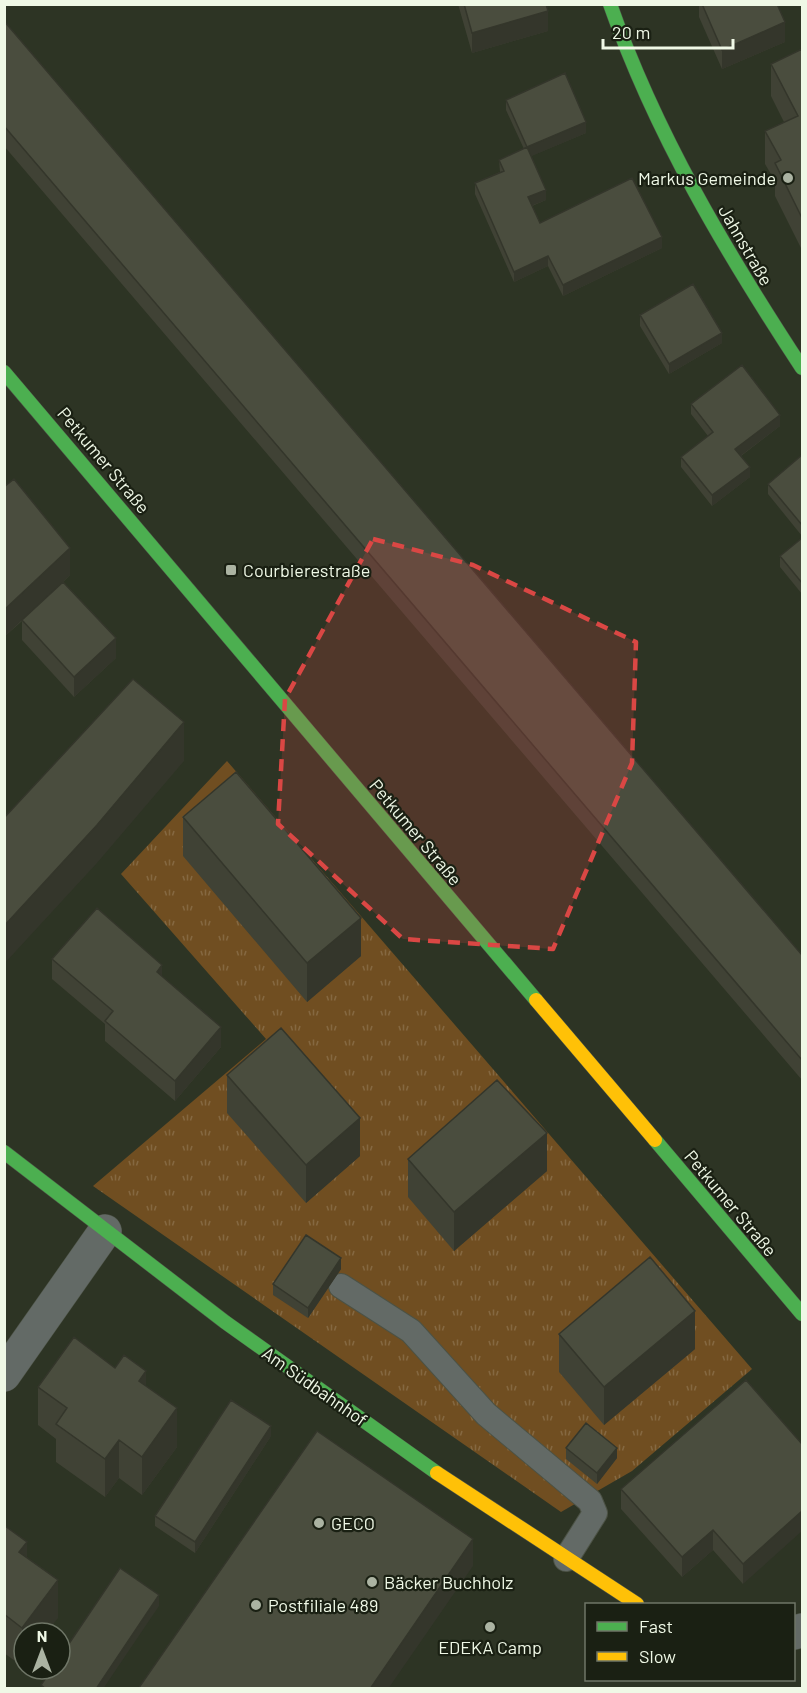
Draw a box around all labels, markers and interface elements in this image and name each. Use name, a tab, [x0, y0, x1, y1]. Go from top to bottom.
scale bar	[603, 12, 734, 50]
text: 20 m	[612, 21, 650, 43]
place label: Markus Gemeinde	[638, 167, 776, 189]
marker: Markus Gemeinde	[781, 171, 795, 185]
street label: Jahnstraße	[714, 201, 778, 289]
street label: Petkumer Straße	[53, 402, 155, 518]
place label: Courbierestraße	[243, 559, 370, 581]
marker: Courbierestraße	[224, 563, 238, 577]
street label: Petkumer Straße	[365, 774, 467, 890]
street label: Petkumer Straße	[680, 1145, 782, 1261]
street label: Am Südbahnhof	[258, 1342, 372, 1430]
place label: GECO	[331, 1512, 375, 1534]
marker: GECO	[312, 1516, 326, 1530]
place label: Bäcker Buchholz	[384, 1571, 513, 1593]
marker: Bäcker Buchholz	[365, 1575, 379, 1589]
place label: Postfiliale 489	[268, 1594, 378, 1616]
marker: Postfiliale 489	[249, 1598, 263, 1612]
legend	[585, 1603, 795, 1681]
text: Fast	[639, 1615, 673, 1637]
marker: EDEKA Camp	[483, 1620, 497, 1634]
north arrow	[12, 1621, 72, 1681]
text: N	[37, 1626, 47, 1645]
place label: EDEKA Camp	[438, 1636, 542, 1658]
text: Slow	[639, 1645, 676, 1667]

